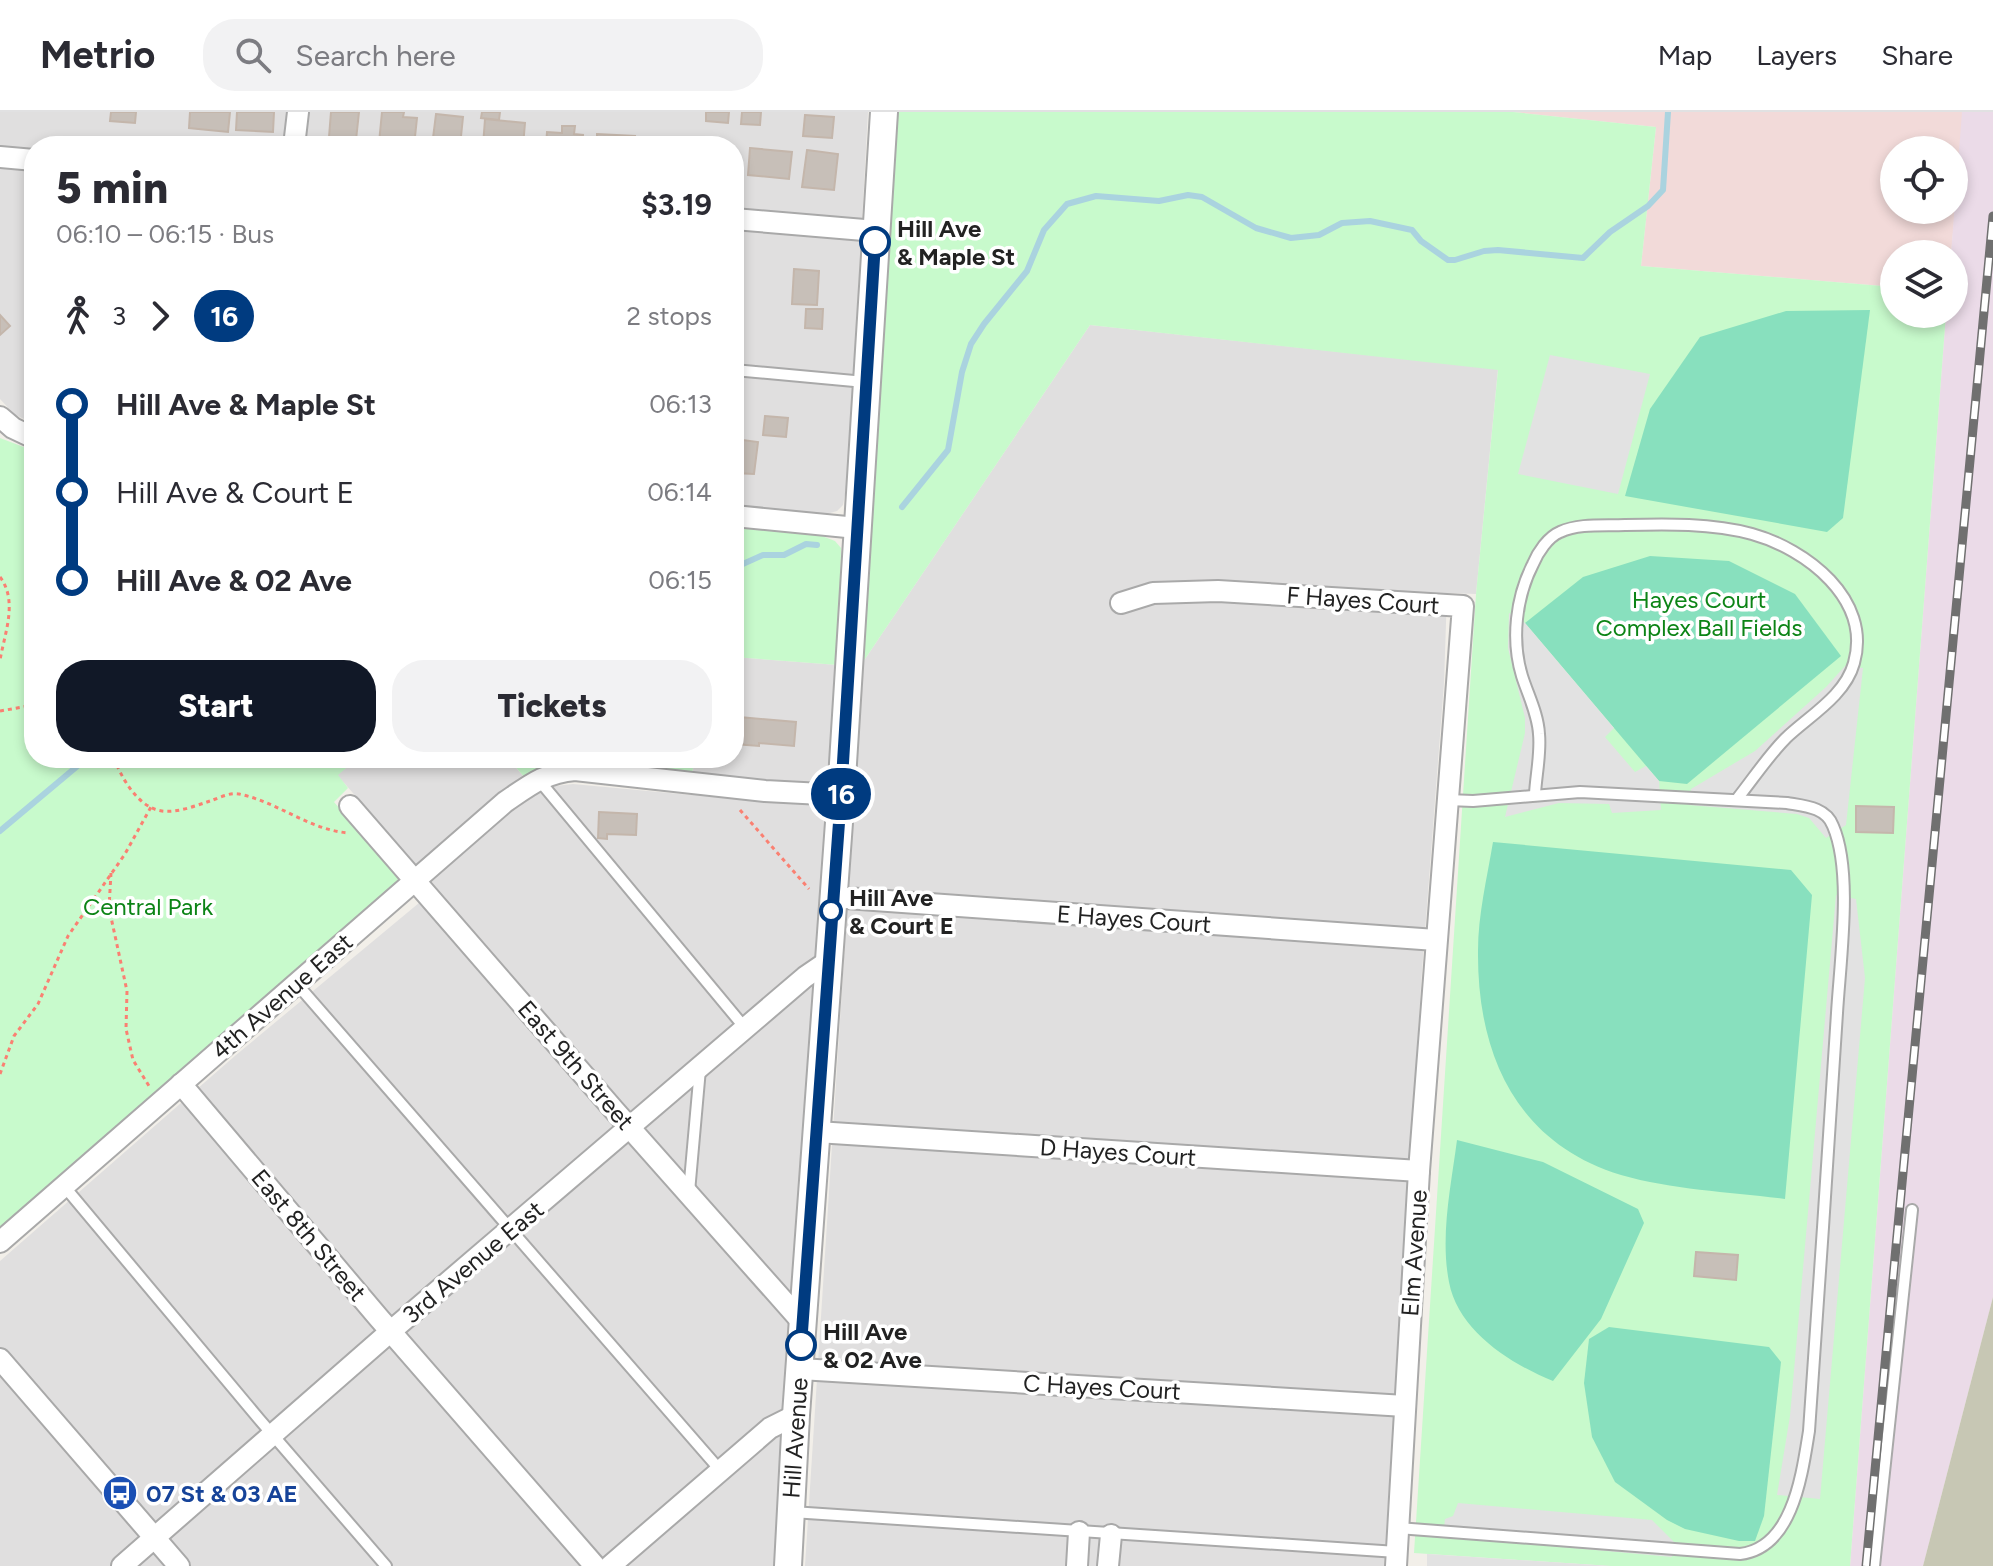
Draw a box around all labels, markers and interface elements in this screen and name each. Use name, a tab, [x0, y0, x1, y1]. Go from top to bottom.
search box	[203, 19, 763, 91]
text: Metrio	[40, 32, 155, 78]
icon: search	[231, 33, 275, 77]
text: Search here	[295, 37, 456, 74]
text: Map	[1658, 38, 1712, 72]
text: Layers	[1756, 38, 1837, 72]
text: Share	[1881, 38, 1953, 72]
map controls	[1880, 136, 1968, 328]
button: locate	[1880, 136, 1968, 224]
text: 5 min	[56, 161, 168, 214]
text: $3.19	[641, 186, 712, 223]
place label: Hill Ave & Maple St	[897, 214, 1015, 271]
text: 06:10 – 06:15 · Bus	[56, 218, 274, 250]
marker: Hill Ave & Maple St	[860, 227, 890, 257]
button: layers	[1880, 240, 1968, 328]
icon: walk	[56, 294, 100, 338]
icon: forward	[138, 294, 182, 338]
text: 16	[210, 299, 238, 333]
text: 3	[112, 300, 126, 332]
text: 2 stops	[627, 300, 712, 332]
text: Hill Ave & Maple St	[116, 386, 376, 423]
text: 06:13	[649, 388, 712, 420]
text: Hill Ave & Court E	[116, 474, 354, 511]
text: 06:14	[647, 476, 712, 508]
text: Hill Ave & 02 Ave	[116, 562, 352, 599]
text: 06:15	[648, 564, 712, 596]
street label: F Hayes Court	[1285, 580, 1441, 620]
park label: Hayes Court Complex Ball Fields	[1595, 585, 1803, 642]
button: Start	[56, 660, 376, 752]
button: Tickets	[392, 660, 712, 752]
line badge: 16	[805, 768, 877, 820]
text: 16	[827, 777, 855, 811]
place label: Hill Ave & Court E	[849, 883, 954, 940]
park label: Central Park	[83, 892, 213, 921]
street label: E Hayes Court	[1056, 899, 1212, 939]
marker: Hill Ave & Court E	[820, 900, 842, 922]
street label: 4th Avenue East	[206, 927, 358, 1065]
street label: East 9th Street	[512, 994, 640, 1136]
street label: D Hayes Court	[1039, 1132, 1197, 1172]
street label: East 8th Street	[246, 1163, 372, 1307]
street label: Elm Avenue	[1395, 1189, 1433, 1317]
street label: 3rd Avenue East	[397, 1195, 549, 1329]
place label: Hill Ave & 02 Ave	[823, 1317, 922, 1374]
marker: Hill Ave & 02 Ave	[786, 1330, 816, 1360]
street label: C Hayes Court	[1023, 1368, 1181, 1406]
street label: Hill Avenue	[776, 1377, 814, 1499]
bus stop icon: 07 St & 03 AE	[101, 1474, 139, 1512]
place label: 07 St & 03 AE	[146, 1479, 298, 1508]

